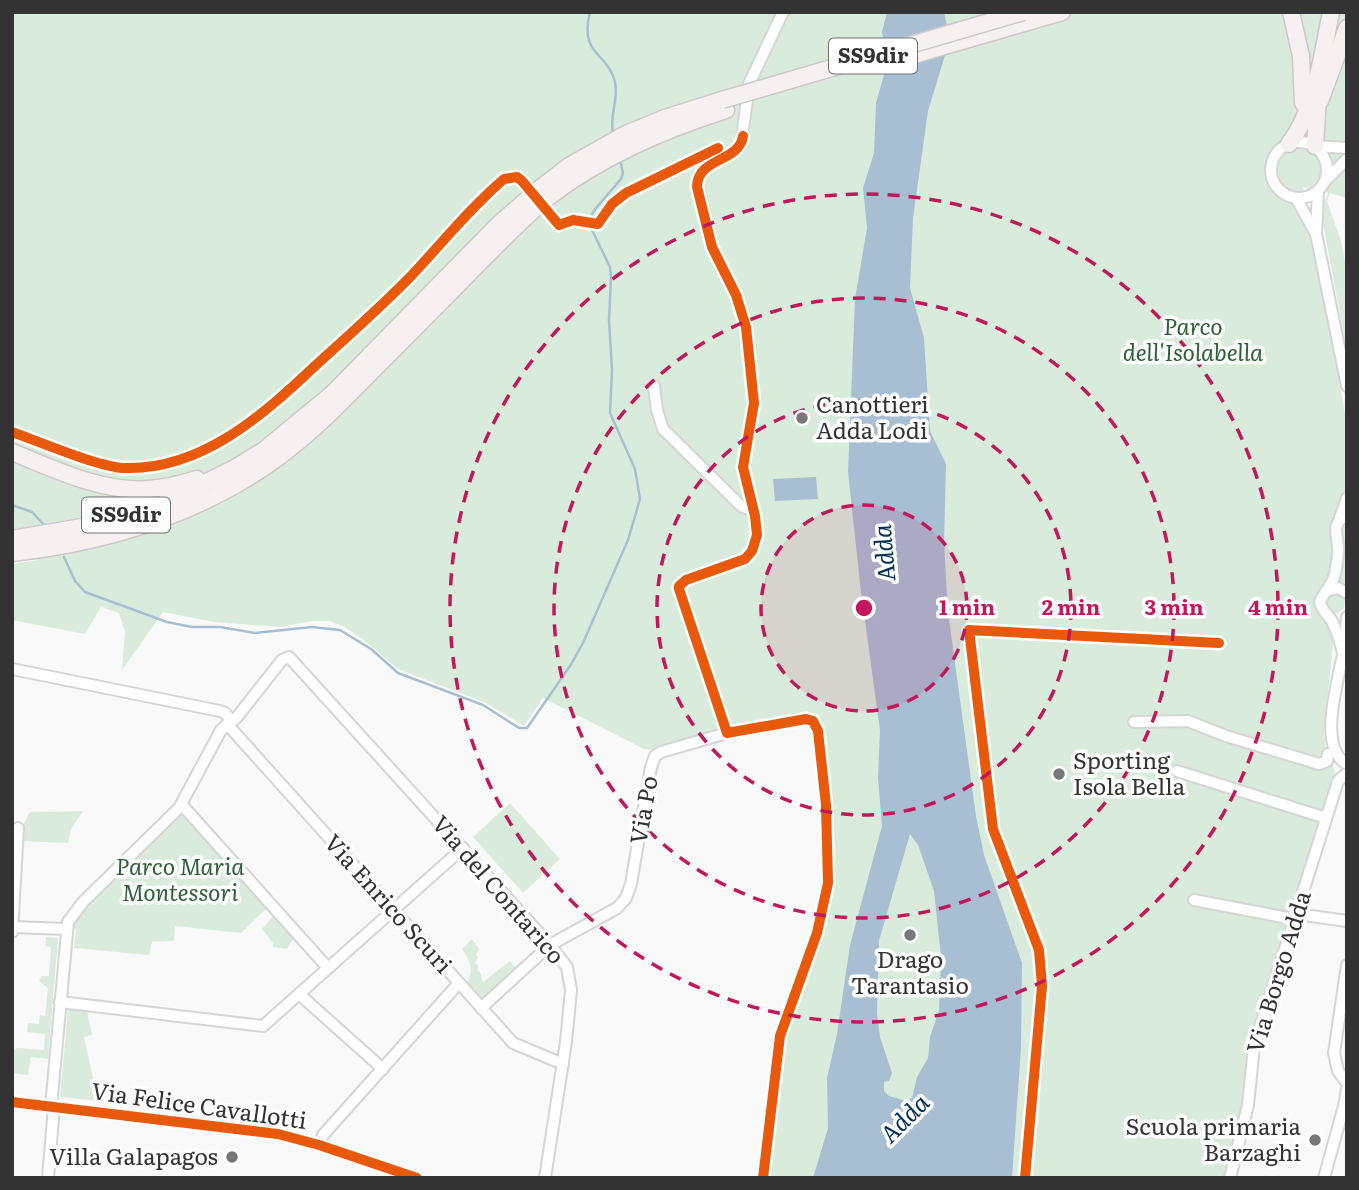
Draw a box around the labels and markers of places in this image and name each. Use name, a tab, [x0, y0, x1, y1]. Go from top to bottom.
place label: Canottieri Adda Lodi	[816, 386, 929, 446]
marker: Canottieri Adda Lodi	[794, 410, 810, 426]
centre of rings	[852, 596, 876, 620]
place label: Sporting Isola Bella	[1073, 742, 1186, 802]
marker: Sporting Isola Bella	[1051, 766, 1067, 782]
marker: Drago Tarantasio	[902, 927, 918, 943]
place label: Drago Tarantasio	[851, 941, 969, 1001]
place label: Scuola primaria Barzaghi	[1125, 1108, 1302, 1168]
marker: Scuola primaria Barzaghi	[1307, 1132, 1323, 1148]
place label: Villa Galapagos	[49, 1138, 218, 1172]
marker: Villa Galapagos	[224, 1149, 240, 1165]

